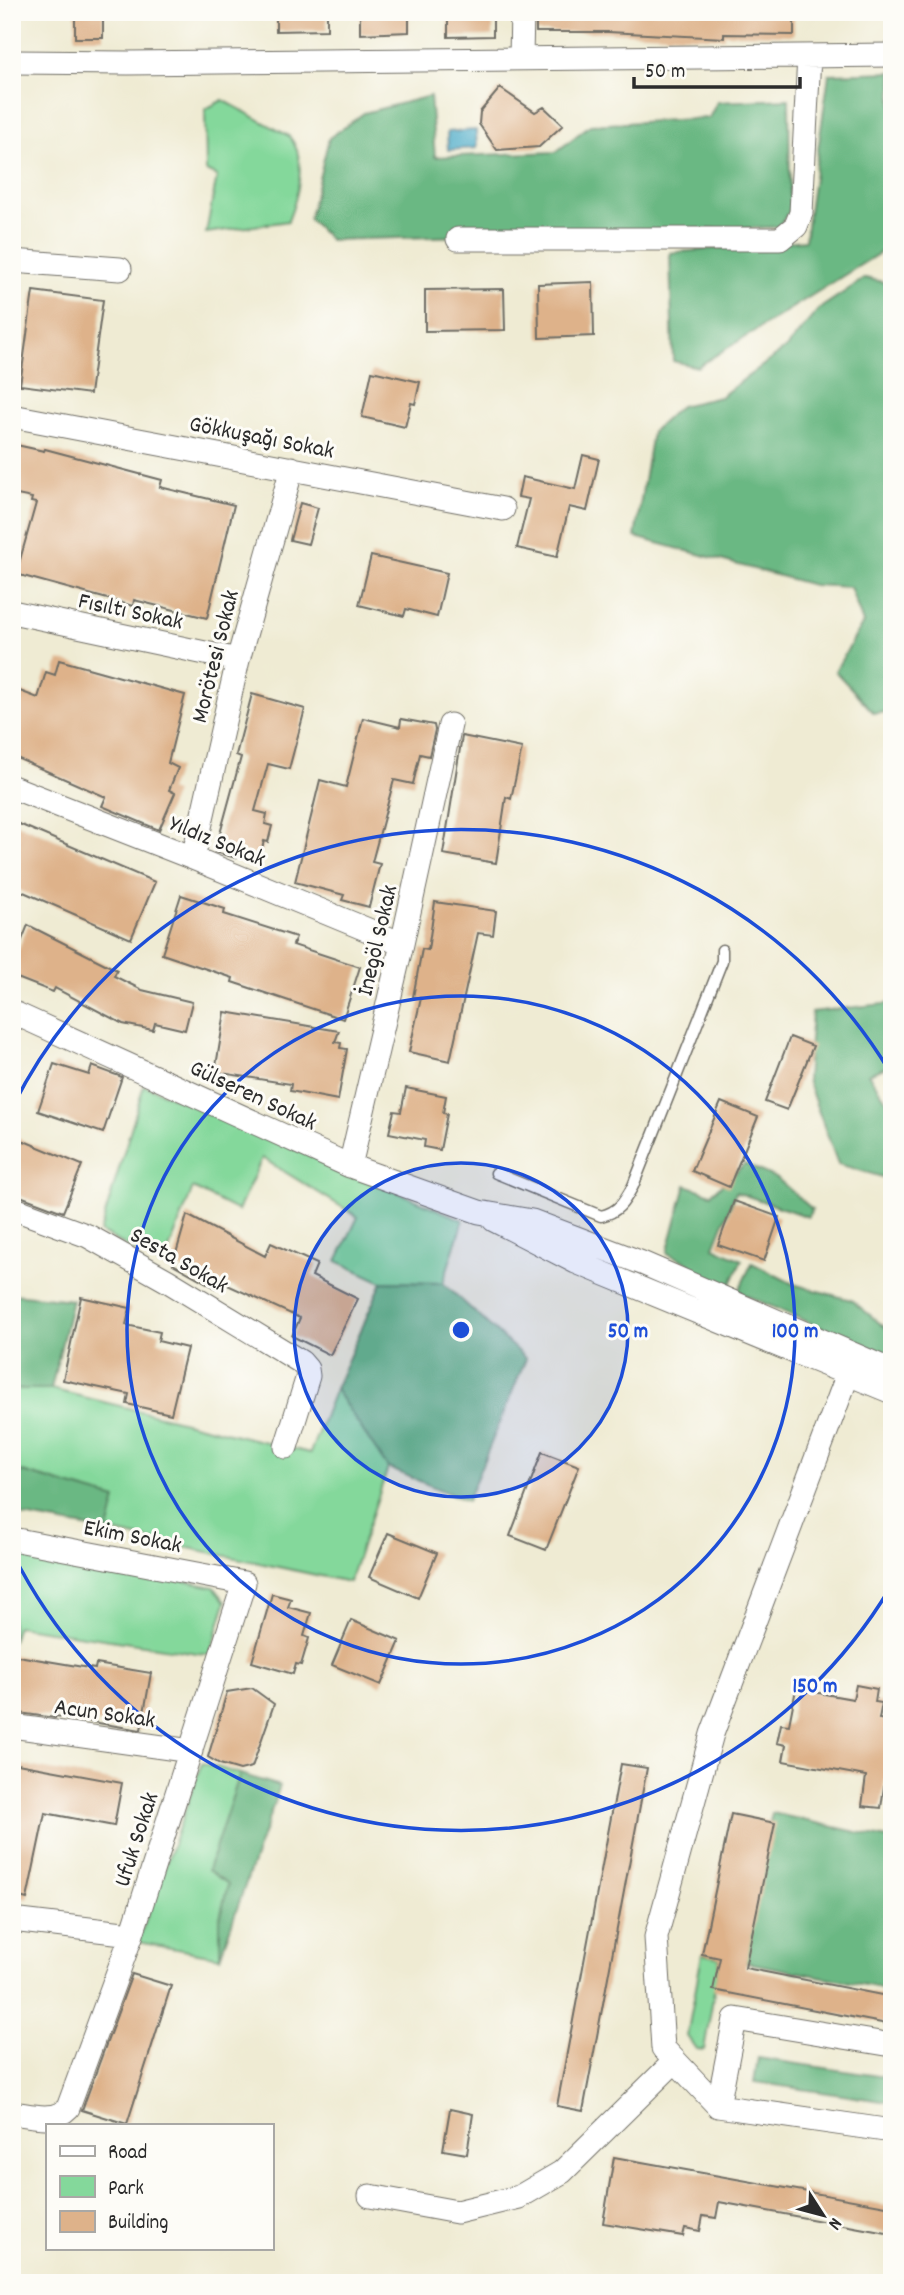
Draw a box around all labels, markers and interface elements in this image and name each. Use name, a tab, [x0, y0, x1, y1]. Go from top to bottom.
scale bar	[634, 46, 801, 90]
text: 50 m	[645, 58, 685, 88]
street label: Gökkuşağı Sokak	[186, 408, 337, 470]
street label: Fısıltı Sokak	[75, 585, 186, 641]
street label: Morötesi Sokak	[184, 587, 250, 727]
street label: Yıldız Sokak	[163, 808, 270, 878]
street label: İnegöl Sokak	[350, 882, 408, 1000]
street label: Gülseren Sokak	[183, 1052, 322, 1141]
street label: Sesta Sokak	[123, 1220, 234, 1304]
centre of rings	[449, 1318, 473, 1342]
text: 50 m	[608, 1318, 648, 1348]
text: 100 m	[772, 1318, 818, 1348]
street label: Ekim Sokak	[80, 1512, 184, 1564]
text: 150 m	[792, 1673, 838, 1703]
street label: Acun Sokak	[52, 1691, 157, 1739]
street label: Ufuk Sokak	[107, 1788, 169, 1892]
legend	[46, 2124, 273, 2250]
text: Road	[108, 2139, 147, 2169]
text: Park	[108, 2175, 144, 2205]
north arrow	[788, 2180, 858, 2250]
text: Building	[108, 2209, 168, 2239]
text: N	[820, 2211, 848, 2235]

